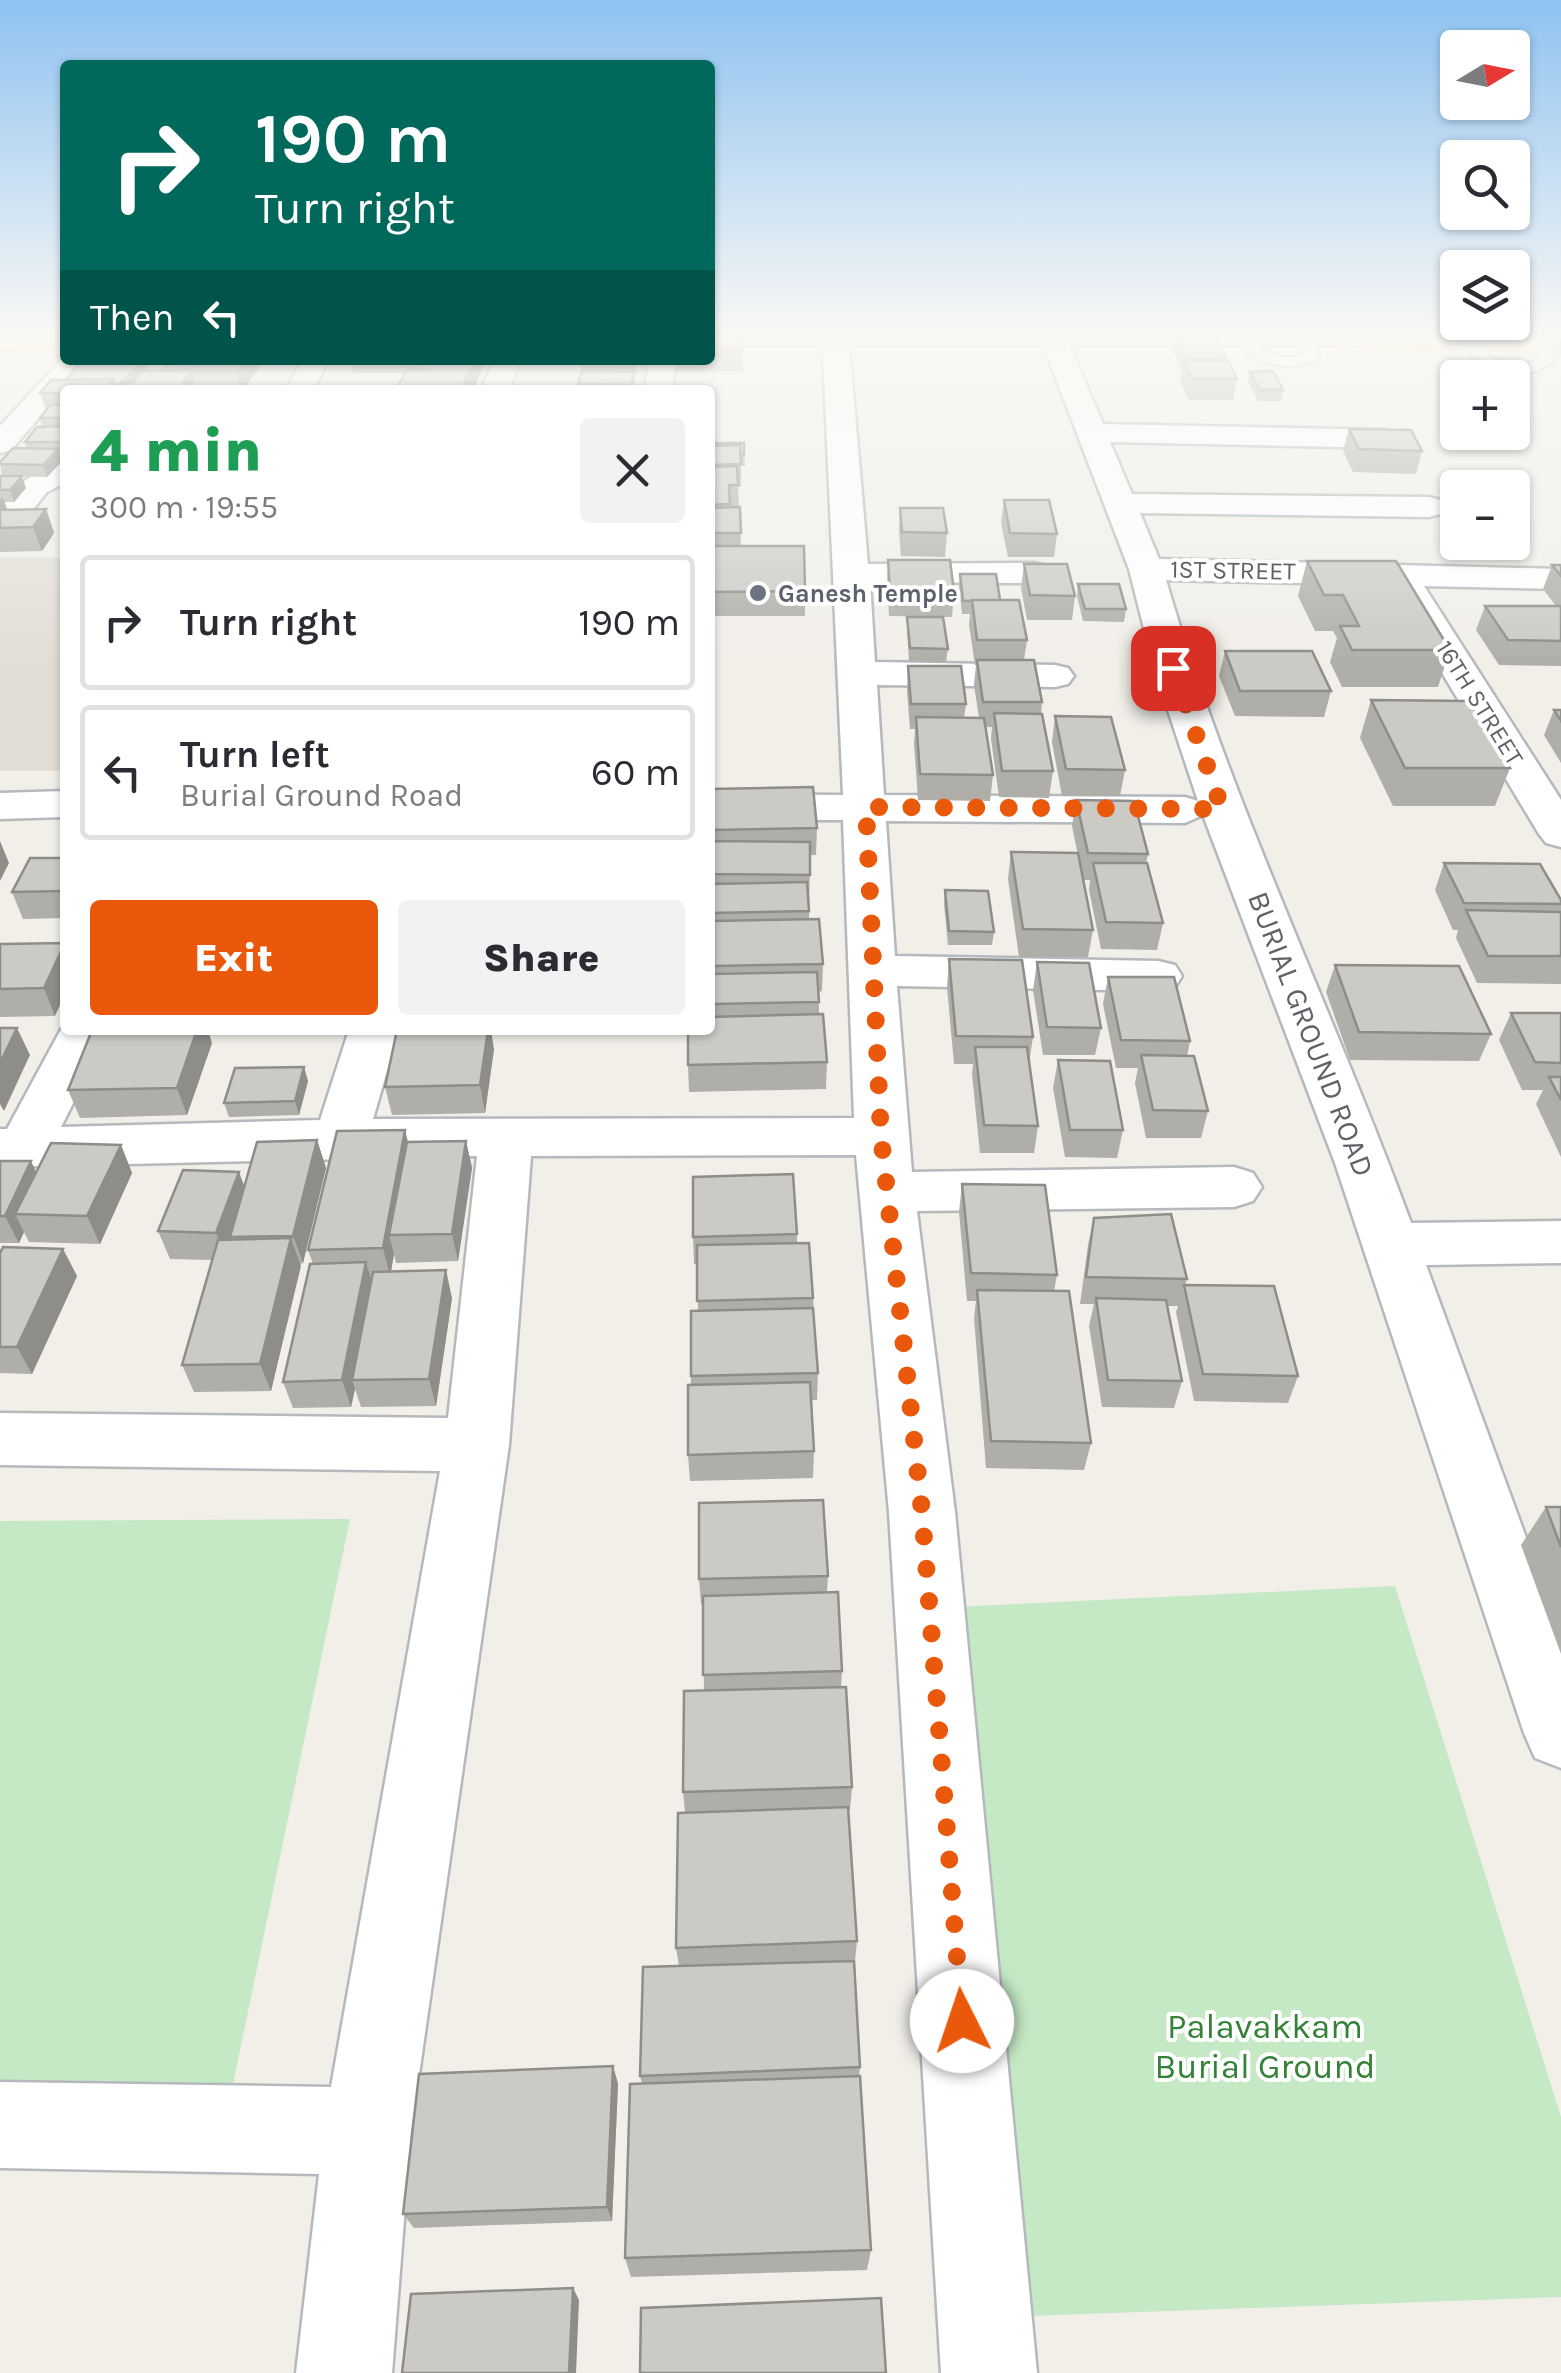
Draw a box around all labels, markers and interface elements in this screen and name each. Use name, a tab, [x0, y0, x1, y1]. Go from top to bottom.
north arrow	[1440, 30, 1530, 120]
map controls	[1440, 30, 1530, 560]
text: 190 m	[255, 98, 451, 180]
icon: right	[90, 100, 220, 230]
button: search	[1440, 140, 1530, 230]
text: Turn right	[255, 182, 455, 234]
button: layers	[1440, 250, 1530, 340]
icon: left	[194, 290, 249, 345]
text: Then	[90, 295, 174, 340]
button: +	[1440, 360, 1530, 450]
text: 4 min	[90, 416, 262, 486]
button: close	[580, 418, 685, 523]
button: −	[1440, 470, 1530, 560]
text: 300 m · 19:55	[90, 489, 278, 526]
street label: 1ST STREET	[1170, 554, 1296, 586]
place label: Ganesh Temple	[778, 579, 958, 608]
marker: Ganesh Temple	[747, 582, 769, 604]
icon: right	[95, 595, 150, 650]
text: Turn right	[180, 600, 357, 645]
text: 190 m	[578, 600, 680, 645]
pin	[1131, 626, 1216, 711]
street label: 16TH STREET	[1430, 635, 1530, 771]
icon: arrive	[1146, 641, 1201, 696]
text: Turn left	[180, 732, 330, 777]
icon: left	[95, 745, 150, 800]
text: 60 m	[591, 750, 680, 795]
text: Burial Ground Road	[180, 777, 463, 814]
street label: BURIAL GROUND ROAD	[1240, 886, 1382, 1182]
button: Exit	[90, 900, 378, 1015]
button: Share	[398, 900, 685, 1015]
position arrow	[910, 1969, 1014, 2073]
park label: Palavakkam Burial Ground	[1155, 2006, 1375, 2087]

